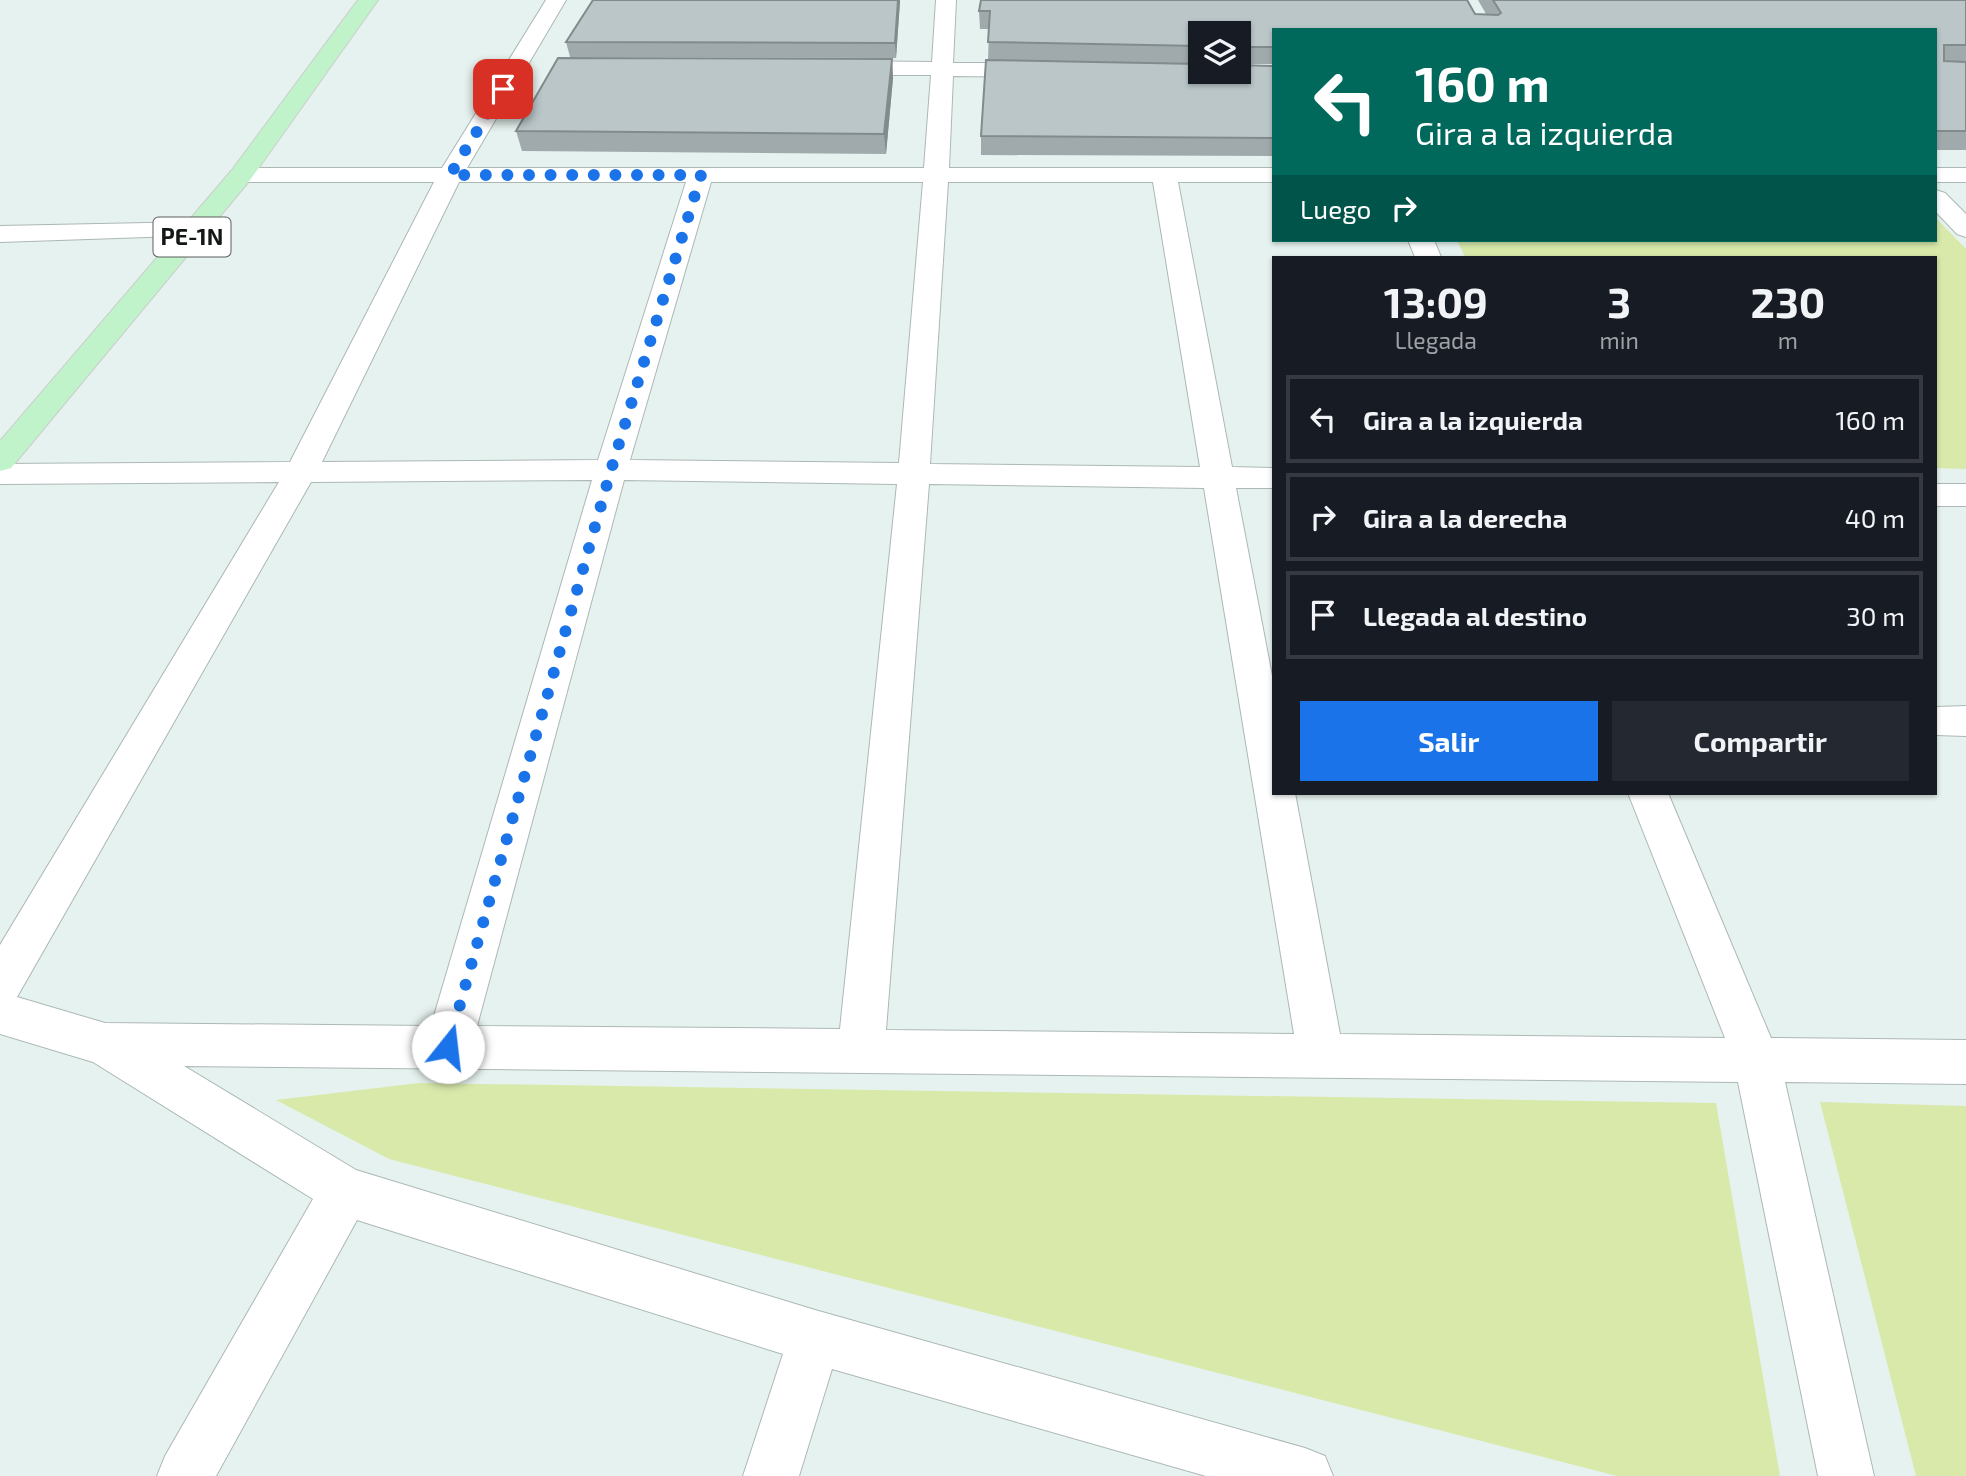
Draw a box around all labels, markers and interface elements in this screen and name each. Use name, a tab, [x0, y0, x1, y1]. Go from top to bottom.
map controls	[1188, 21, 1251, 84]
button: layers	[1188, 21, 1251, 84]
text: 160 m	[1415, 53, 1550, 112]
icon: left	[1300, 56, 1391, 147]
pin	[473, 59, 533, 119]
icon: arrive	[484, 70, 522, 108]
text: Gira a la izquierda	[1415, 113, 1674, 151]
icon: right	[1385, 189, 1423, 227]
text: Luego	[1300, 193, 1371, 224]
road number: PE-1N	[154, 218, 230, 256]
text: 13:09	[1384, 276, 1488, 326]
text: 3	[1607, 276, 1631, 326]
text: 230	[1751, 276, 1825, 326]
text: Llegada	[1395, 326, 1477, 354]
text: min	[1600, 326, 1639, 354]
text: m	[1778, 326, 1798, 354]
icon: left	[1304, 400, 1342, 438]
text: Gira a la izquierda	[1363, 404, 1583, 435]
text: 160 m	[1836, 404, 1905, 435]
icon: right	[1304, 498, 1342, 536]
text: Gira a la derecha	[1363, 502, 1567, 533]
text: 40 m	[1845, 502, 1905, 533]
icon: arrive	[1304, 596, 1342, 634]
text: Llegada al destino	[1363, 600, 1587, 631]
text: 30 m	[1846, 600, 1905, 631]
button: Salir	[1300, 701, 1598, 781]
button: Compartir	[1612, 701, 1909, 781]
position arrow	[411, 1010, 485, 1084]

